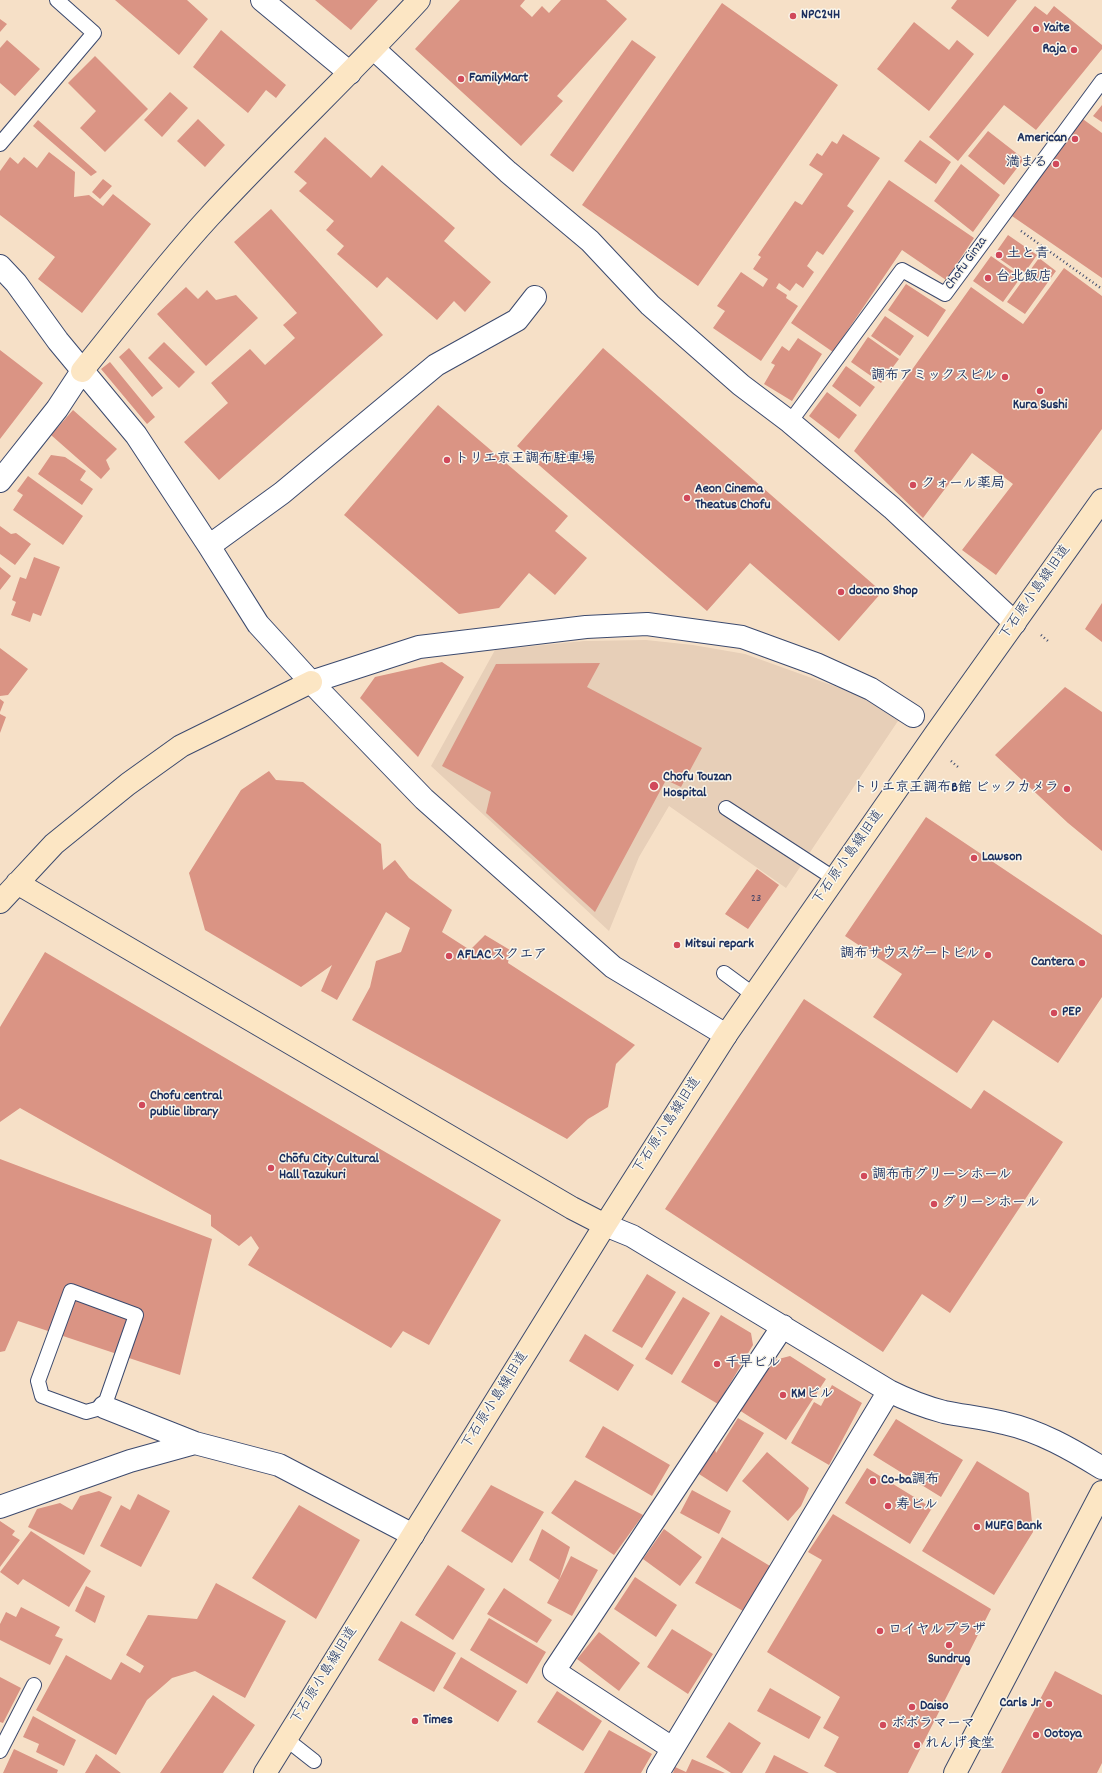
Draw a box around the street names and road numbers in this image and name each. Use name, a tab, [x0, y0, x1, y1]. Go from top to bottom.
street label: Chofu Ginza	[942, 234, 992, 294]
street label: 下石原小島線旧道	[997, 542, 1075, 644]
street label: 下石原小島線旧道	[810, 807, 888, 909]
street label: 下石原小島線旧道	[630, 1074, 706, 1178]
street label: 下石原小島線旧道	[459, 1349, 533, 1453]
street label: 下石原小島線旧道	[288, 1624, 362, 1728]

